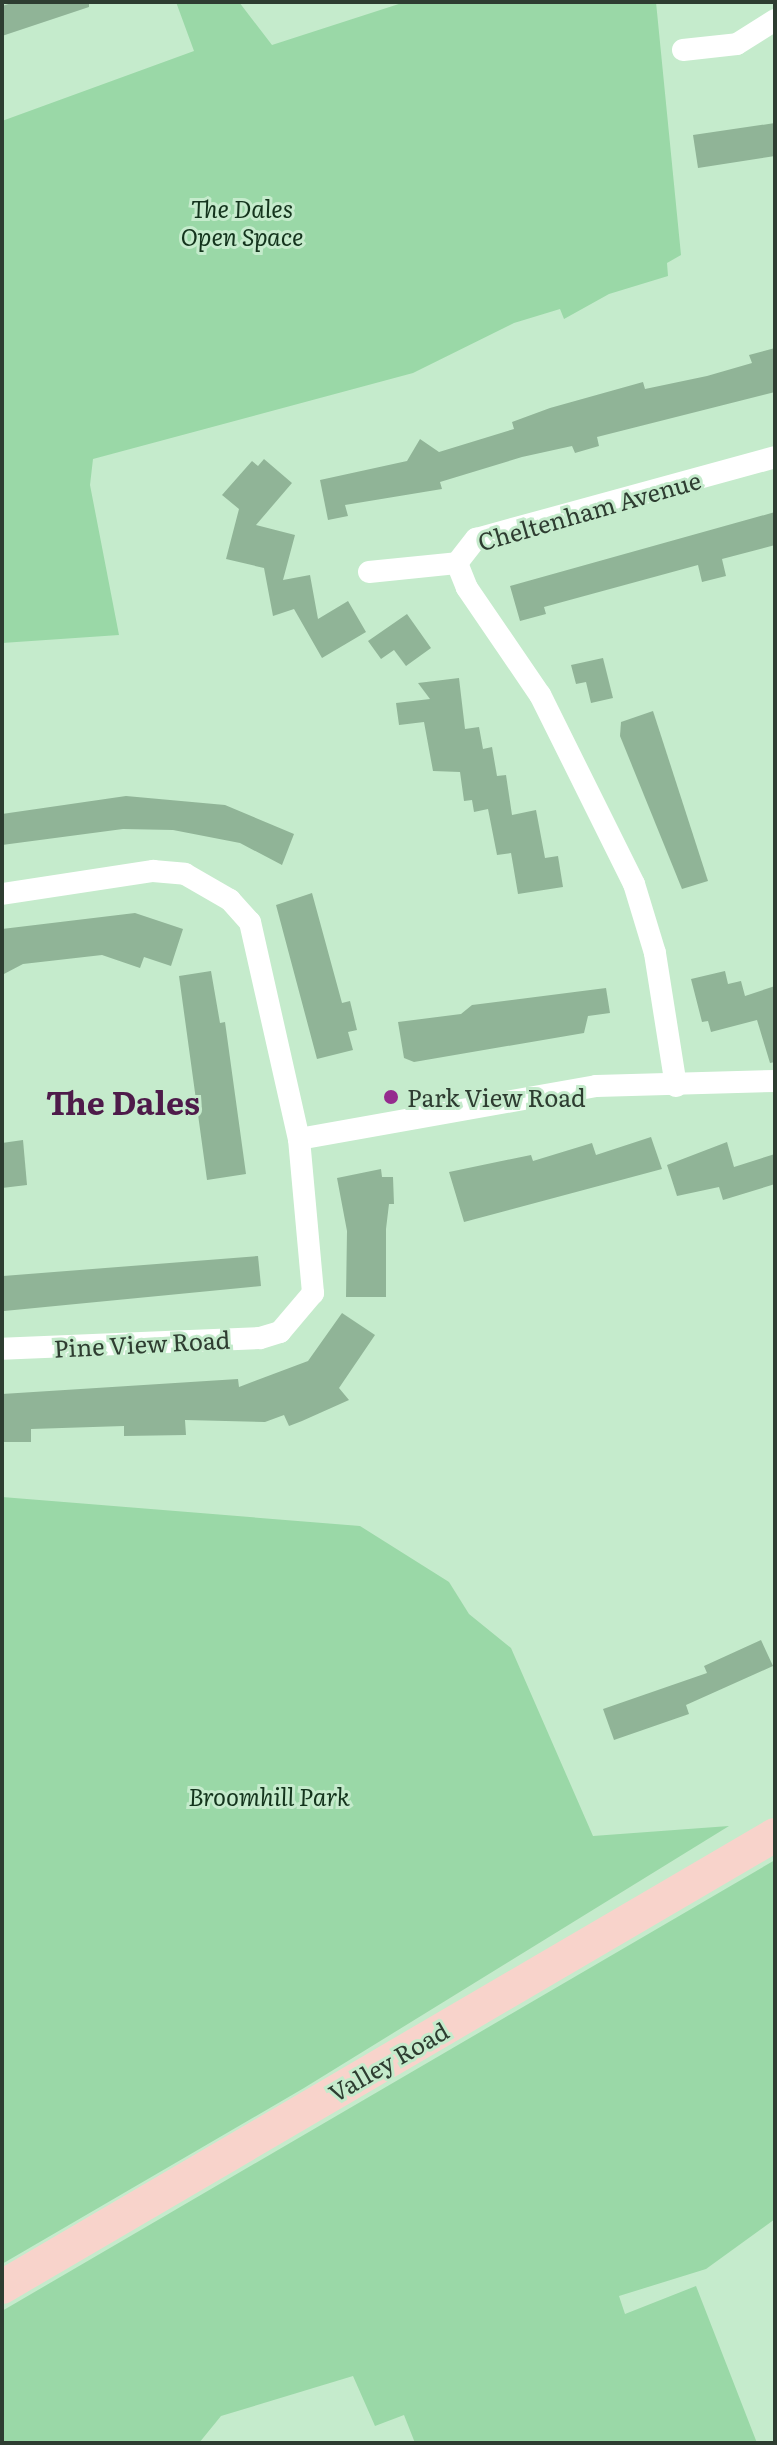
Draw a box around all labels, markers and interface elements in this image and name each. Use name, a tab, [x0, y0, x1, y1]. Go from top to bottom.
park label: The Dales Open Space	[180, 194, 304, 250]
street label: Cheltenham Avenue	[474, 464, 704, 556]
district label: The Dales	[46, 1082, 200, 1120]
place label: Park View Road	[407, 1083, 586, 1111]
marker: Park View Road	[382, 1088, 400, 1106]
street label: Pine View Road	[53, 1324, 231, 1362]
park label: Broomhill Park	[188, 1782, 350, 1810]
street label: Valley Road	[323, 2015, 453, 2107]

